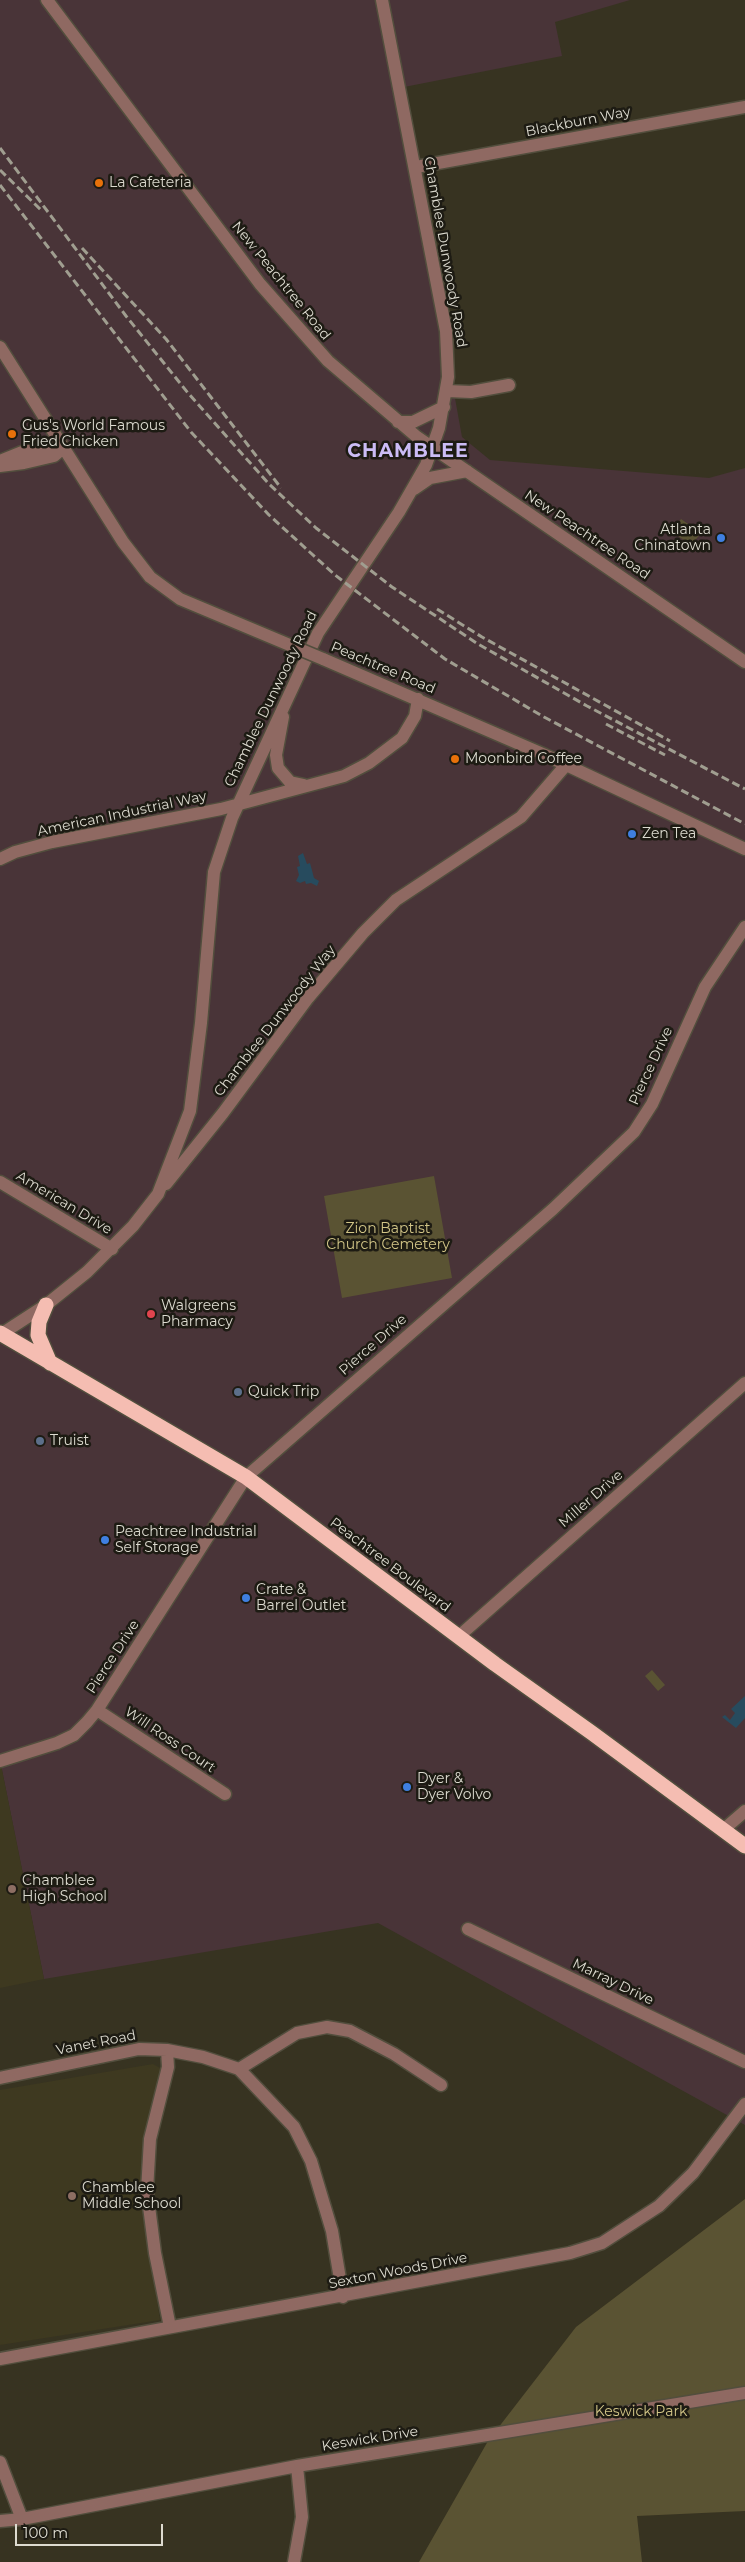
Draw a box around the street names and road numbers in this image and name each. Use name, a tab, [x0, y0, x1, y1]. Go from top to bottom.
street label: Blackburn Way	[524, 104, 632, 140]
street label: Chamblee Dunwoody Road	[420, 155, 470, 349]
street label: New Peachtree Road	[228, 218, 334, 344]
street label: New Peachtree Road	[521, 487, 653, 583]
street label: Chamblee Dunwoody Road	[221, 608, 321, 790]
street label: Peachtree Road	[328, 638, 438, 698]
street label: American Industrial Way	[36, 788, 208, 840]
street label: Chamblee Dunwoody Way	[211, 942, 339, 1100]
street label: Pierce Drive	[626, 1024, 676, 1108]
street label: American Drive	[13, 1168, 115, 1238]
street label: Pierce Drive	[336, 1311, 410, 1379]
street label: Miller Drive	[556, 1467, 626, 1531]
street label: Peachtree Boulevard	[326, 1514, 454, 1616]
street label: Pierce Drive	[83, 1617, 143, 1697]
street label: Will Ross Court	[121, 1703, 219, 1777]
street label: Marray Drive	[570, 1955, 656, 2009]
street label: Vanet Road	[55, 2027, 137, 2059]
street label: Sexton Woods Drive	[327, 2249, 469, 2293]
street label: Keswick Drive	[321, 2423, 419, 2455]

